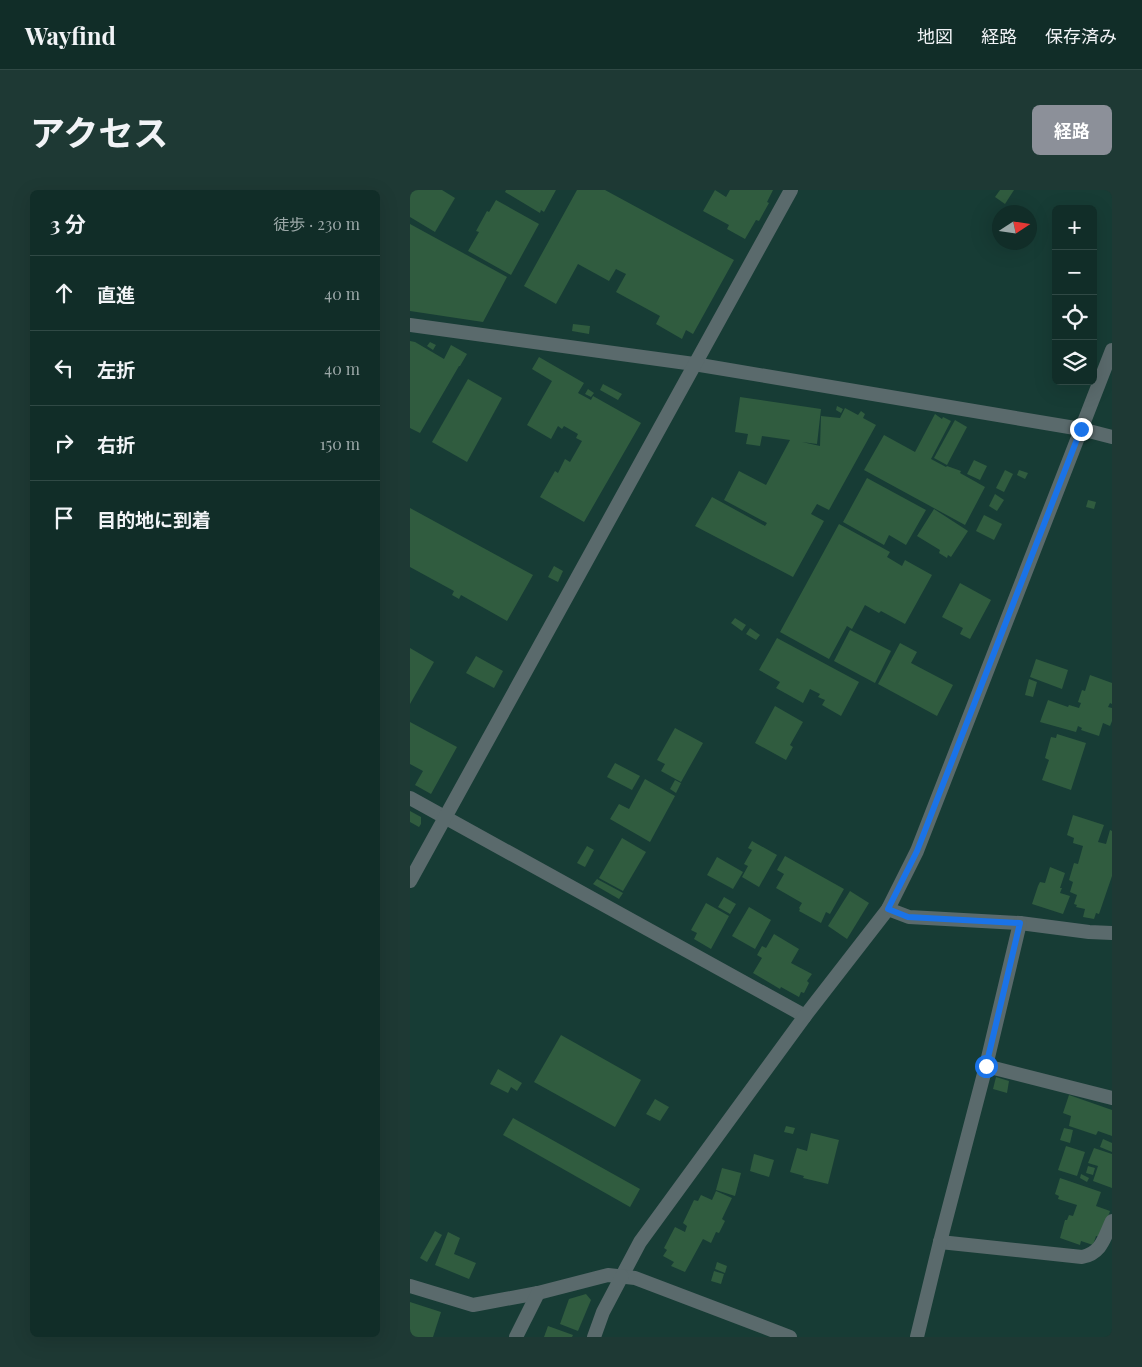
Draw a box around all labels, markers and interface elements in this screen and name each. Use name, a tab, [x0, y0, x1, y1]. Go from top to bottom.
text: Wayfind	[25, 19, 116, 51]
text: 地図	[917, 24, 953, 48]
text: 経路	[981, 24, 1017, 48]
text: 保存済み	[1045, 24, 1117, 48]
button: 経路	[1032, 105, 1112, 155]
text: アクセス	[30, 108, 168, 155]
north arrow	[992, 205, 1037, 250]
map controls	[1052, 205, 1097, 385]
button: +	[1052, 205, 1097, 250]
text: 3 分	[50, 209, 86, 237]
text: 徒歩 · 230 m	[273, 213, 360, 234]
button: −	[1052, 250, 1097, 295]
icon: ahead	[50, 279, 78, 307]
text: 直進	[97, 281, 135, 307]
text: 40 m	[324, 283, 360, 304]
button: locate	[1052, 295, 1097, 340]
button: layers	[1052, 340, 1097, 385]
icon: left	[50, 354, 78, 382]
text: 左折	[97, 356, 135, 382]
text: 40 m	[324, 358, 360, 379]
route end	[1070, 418, 1093, 441]
icon: right	[50, 429, 78, 457]
text: 右折	[97, 431, 135, 457]
text: 150 m	[320, 433, 360, 454]
icon: arrive	[50, 504, 78, 532]
text: 目的地に到着	[97, 506, 211, 532]
route start	[975, 1055, 998, 1078]

